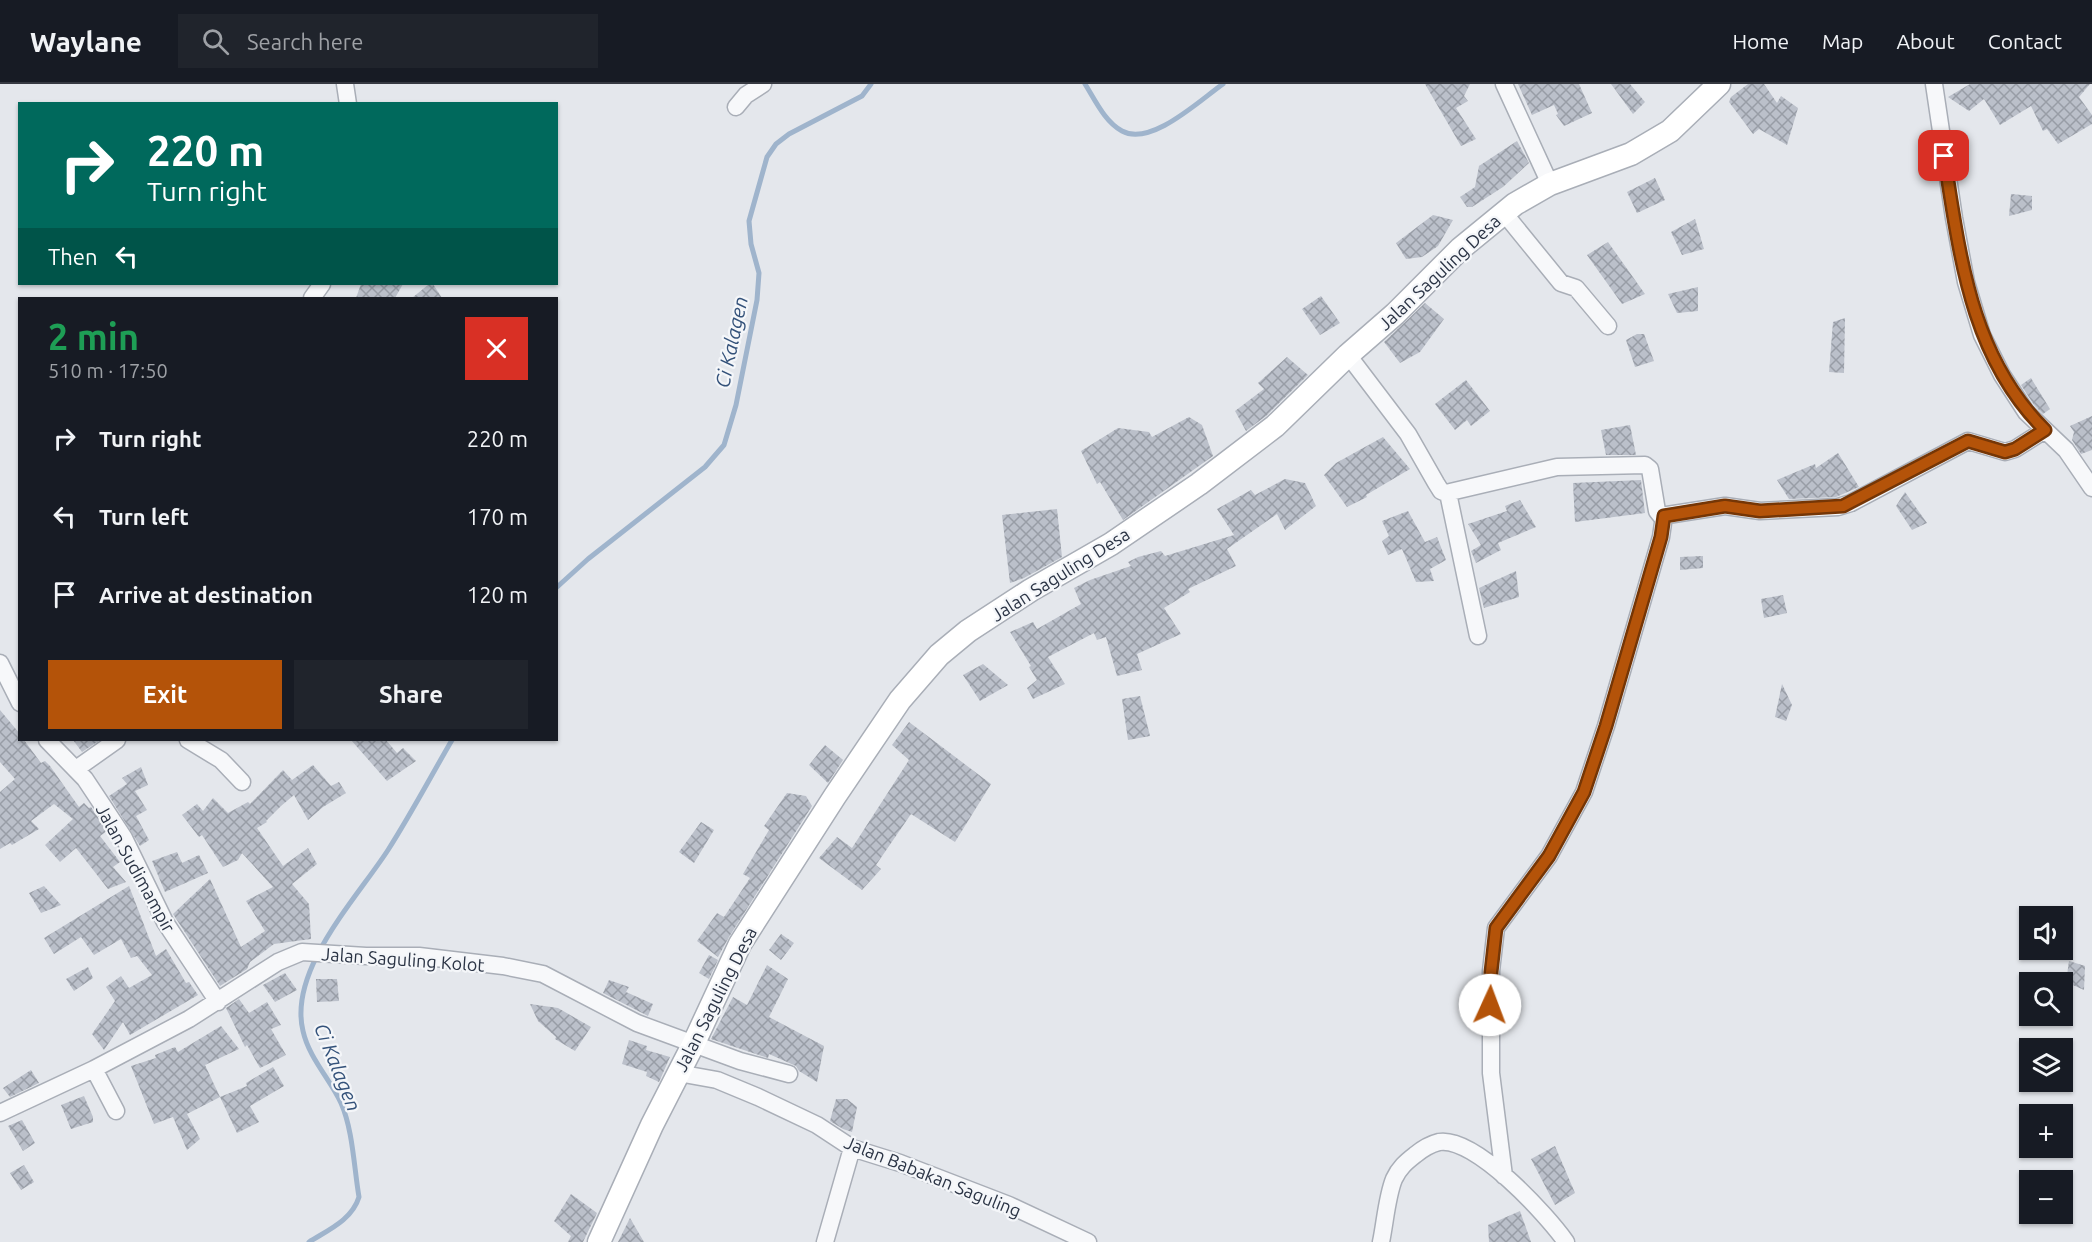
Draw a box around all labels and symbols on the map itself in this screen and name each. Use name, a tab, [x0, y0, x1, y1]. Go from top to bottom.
pin	[1918, 130, 1969, 181]
street label: Jalan Saguling Desa	[1374, 210, 1504, 334]
water label: Ci Kalagen	[710, 294, 752, 390]
street label: Jalan Saguling Desa	[987, 523, 1133, 625]
street label: Jalan Sudimampir	[93, 801, 180, 936]
street label: Jalan Saguling Desa	[670, 923, 760, 1075]
street label: Jalan Saguling Kolot	[321, 943, 485, 975]
position arrow	[1458, 973, 1522, 1037]
water label: Ci Kalagen	[310, 1020, 366, 1114]
street label: Jalan Babakan Saguling	[842, 1131, 1024, 1221]

